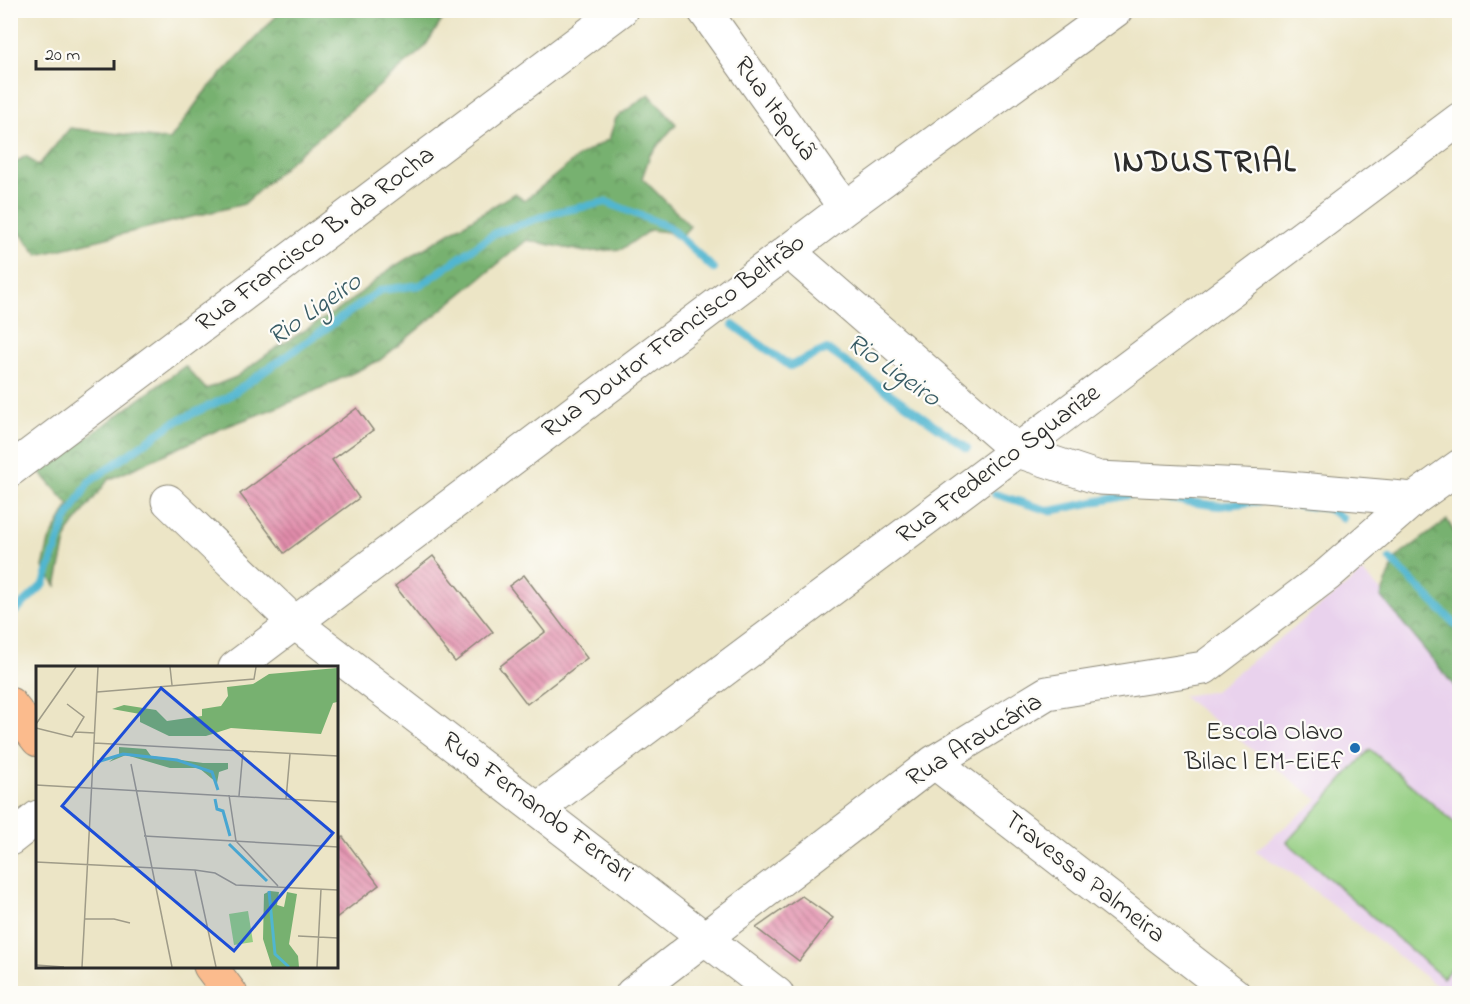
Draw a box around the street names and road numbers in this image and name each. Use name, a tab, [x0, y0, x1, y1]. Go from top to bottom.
street label: Rua Itapuã	[723, 49, 825, 169]
street label: Rua Francisco B. da Rocha	[188, 137, 444, 343]
street label: Rua Doutor Francisco Beltrão	[534, 225, 814, 449]
street label: Rua Frederico Sguarize	[889, 375, 1109, 555]
street label: Rua Araucária	[900, 684, 1050, 798]
street label: Rua Fernando Ferrari	[433, 723, 641, 893]
street label: Travessa Palmeira	[995, 802, 1173, 954]

